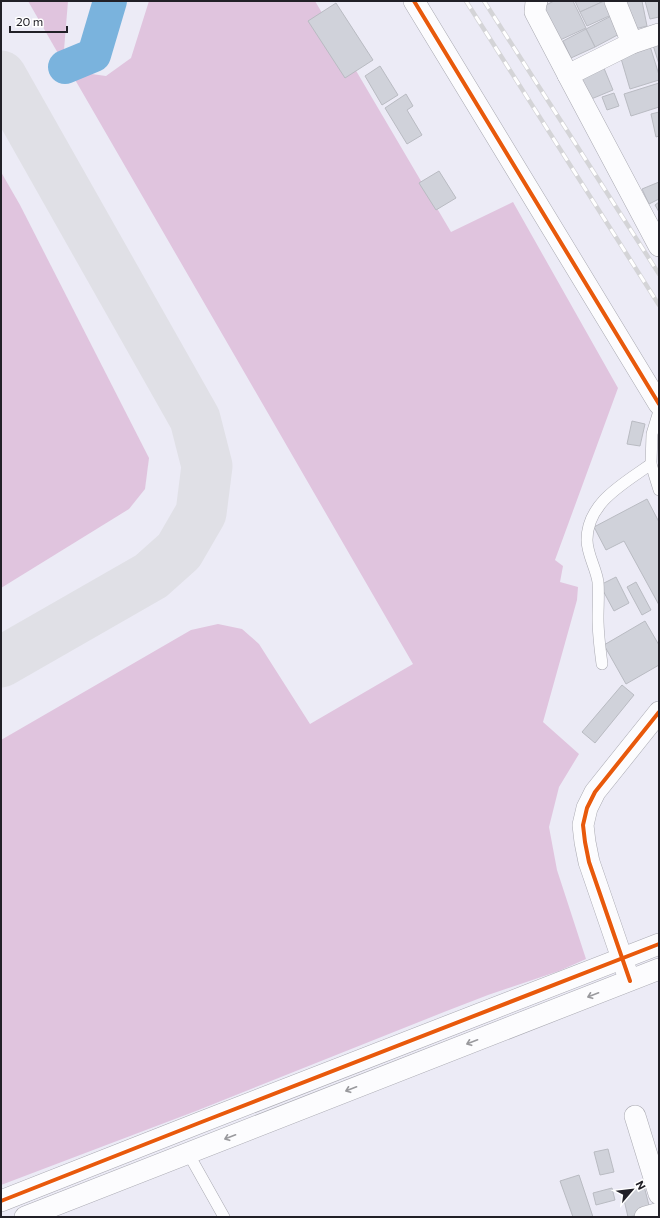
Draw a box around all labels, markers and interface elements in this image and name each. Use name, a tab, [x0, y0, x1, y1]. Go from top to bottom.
scale bar	[10, 8, 67, 34]
text: 20 m	[16, 14, 43, 28]
one-way arrow	[588, 992, 600, 1000]
one-way arrow	[467, 1039, 479, 1047]
one-way arrow	[346, 1086, 358, 1094]
one-way arrow	[224, 1133, 236, 1141]
north arrow	[612, 1170, 652, 1210]
text: N	[634, 1178, 649, 1192]

